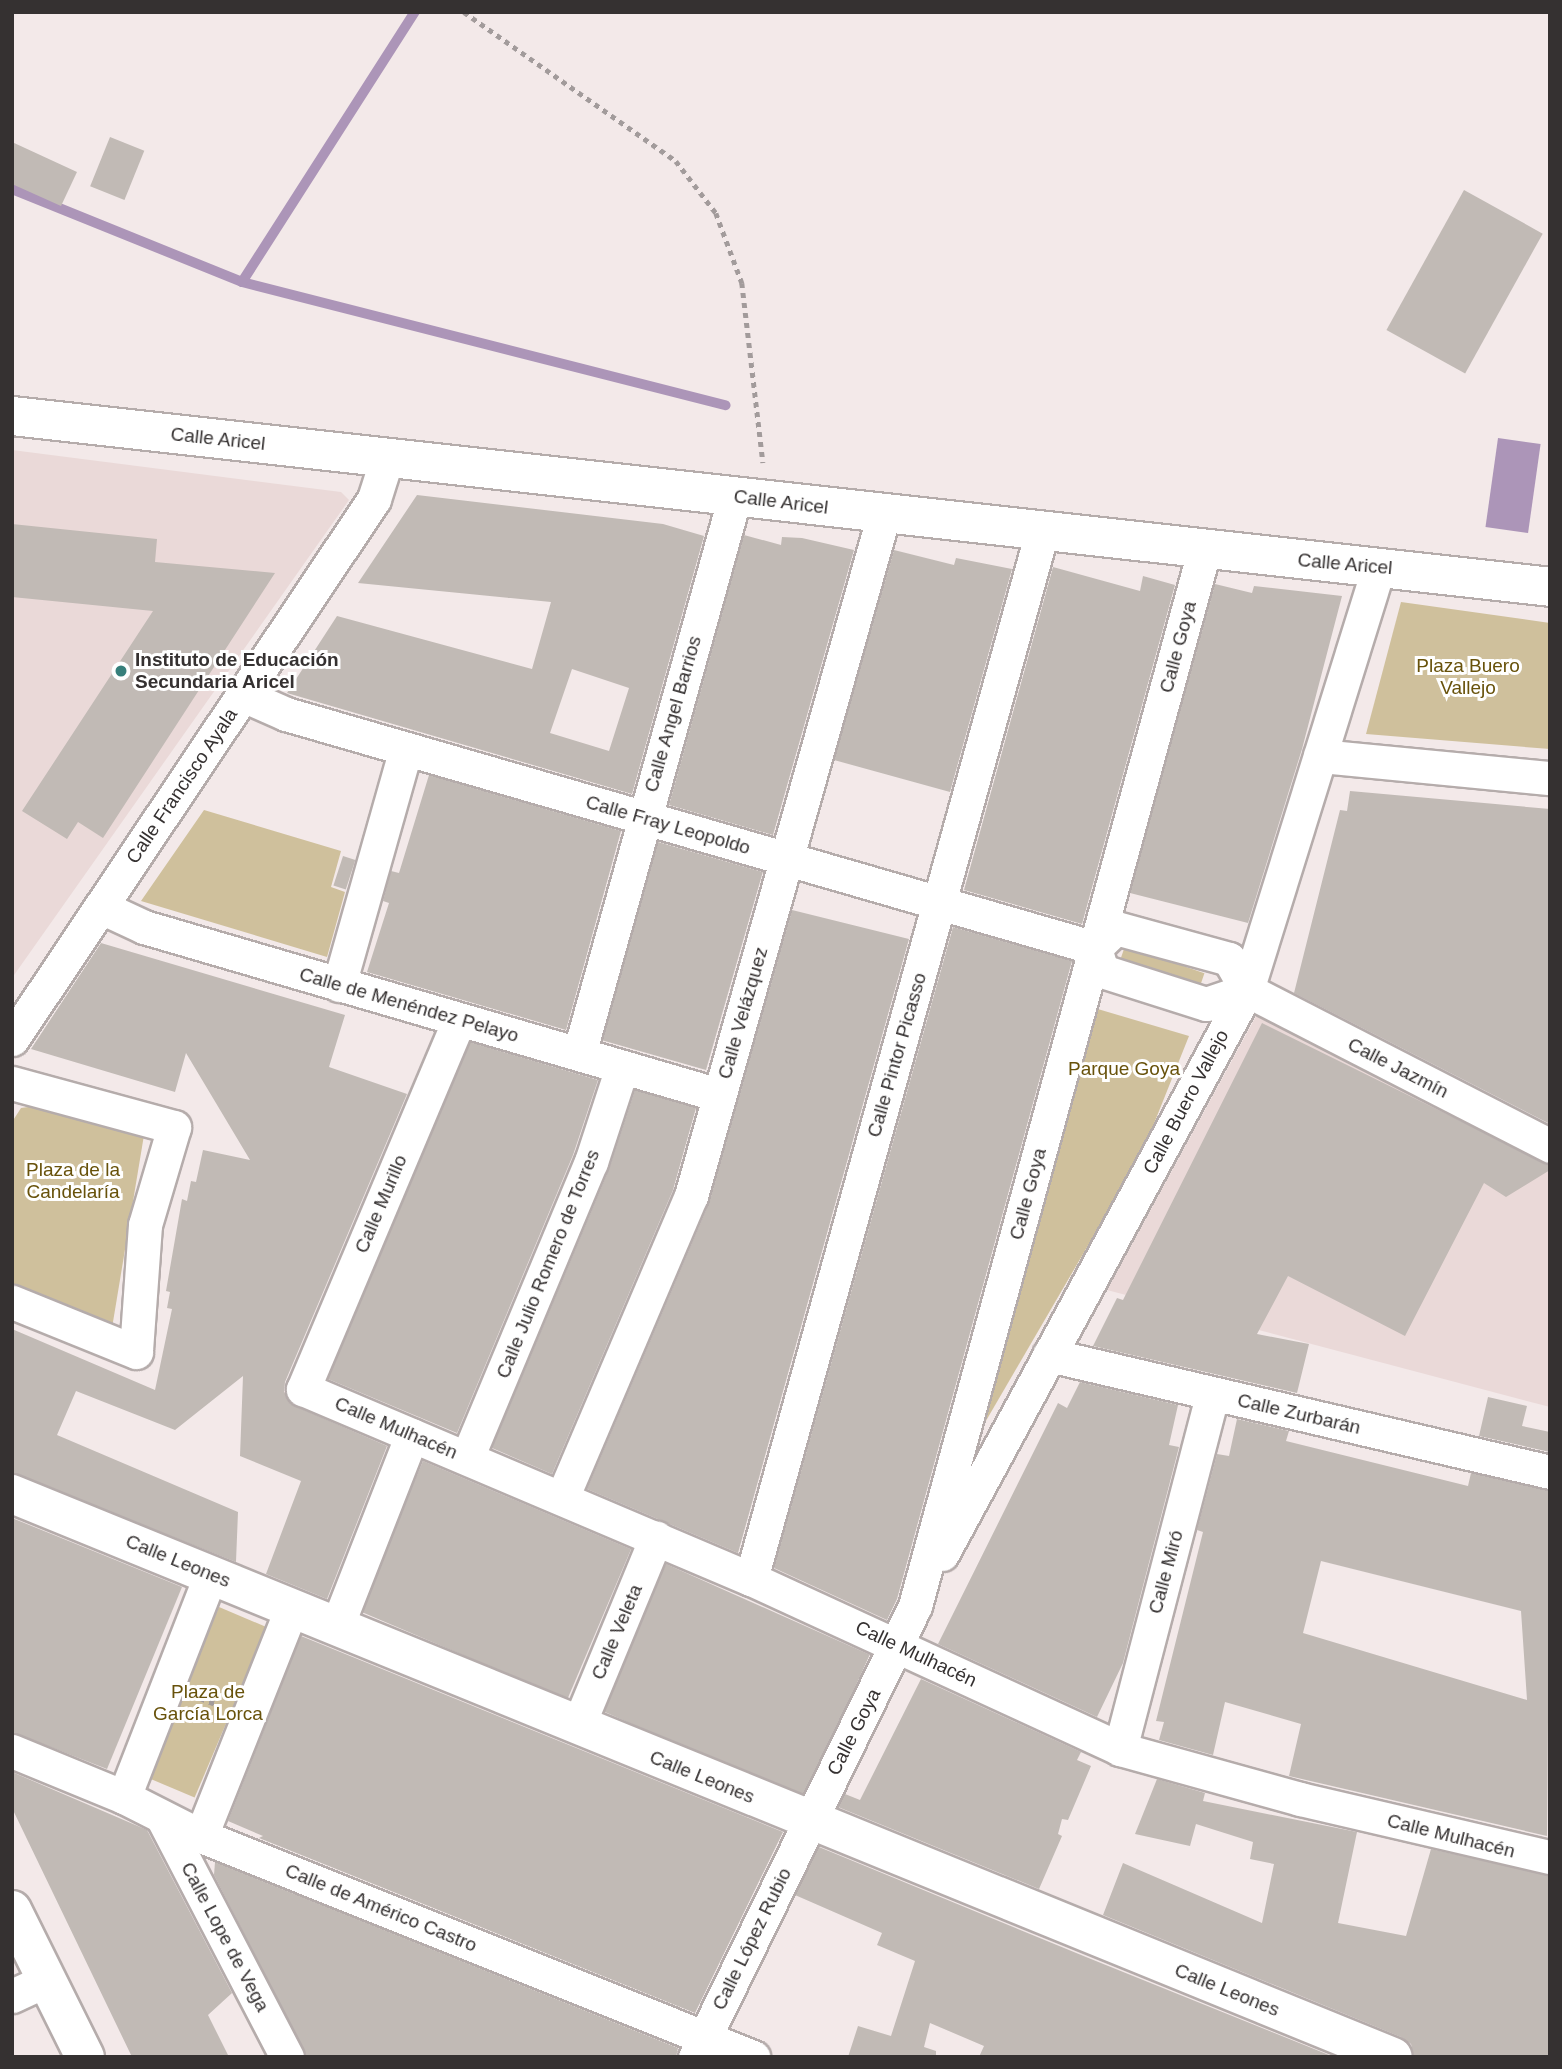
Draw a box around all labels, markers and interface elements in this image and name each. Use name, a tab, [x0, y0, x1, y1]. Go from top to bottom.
street label: Calle Aricel	[169, 423, 267, 455]
street label: Calle Aricel	[732, 485, 830, 519]
street label: Calle Aricel	[1296, 548, 1394, 580]
street label: Calle Goya	[1155, 599, 1201, 695]
street label: Calle Angel Barrios	[640, 633, 706, 795]
place label: Instituto de Educación Secundaria Aricel	[135, 649, 339, 693]
park label: Plaza Buero Vallejo	[1416, 655, 1520, 699]
marker: Instituto de Educación Secundaria Aricel	[113, 663, 129, 679]
street label: Calle Francisco Ayala	[121, 704, 243, 868]
street label: Calle Fray Leopoldo	[583, 791, 753, 859]
street label: Calle Velázquez	[713, 944, 773, 1082]
street label: Calle de Menéndez Pelayo	[297, 963, 521, 1047]
street label: Calle Pintor Picasso	[863, 970, 931, 1140]
street label: Calle Buero Vallejo	[1138, 1026, 1234, 1178]
street label: Calle Jazmín	[1344, 1033, 1452, 1103]
park label: Parque Goya	[1068, 1058, 1180, 1080]
street label: Calle Julio Romero de Torres	[492, 1146, 604, 1382]
street label: Calle Goya	[1005, 1146, 1051, 1242]
street label: Calle Murillo	[350, 1151, 412, 1257]
park label: Plaza de la Candelaría	[26, 1159, 120, 1203]
street label: Calle Zurbarán	[1235, 1389, 1363, 1439]
street label: Calle Mulhacén	[331, 1392, 461, 1464]
street label: Calle Miró	[1144, 1528, 1188, 1616]
street label: Calle Leones	[122, 1530, 234, 1592]
street label: Calle Veleta	[587, 1581, 647, 1683]
street label: Calle Mulhacén	[852, 1616, 980, 1692]
park label: Plaza de García Lorca	[153, 1681, 263, 1725]
street label: Calle Goya	[823, 1685, 885, 1779]
street label: Calle Leones	[646, 1746, 758, 1808]
street label: Calle Mulhacén	[1385, 1809, 1517, 1863]
street label: Calle Lope de Vega	[176, 1858, 274, 2016]
street label: Calle de Américo Castro	[281, 1859, 481, 1957]
street label: Calle López Rubio	[708, 1864, 796, 2014]
street label: Calle Leones	[1171, 1959, 1283, 2021]

